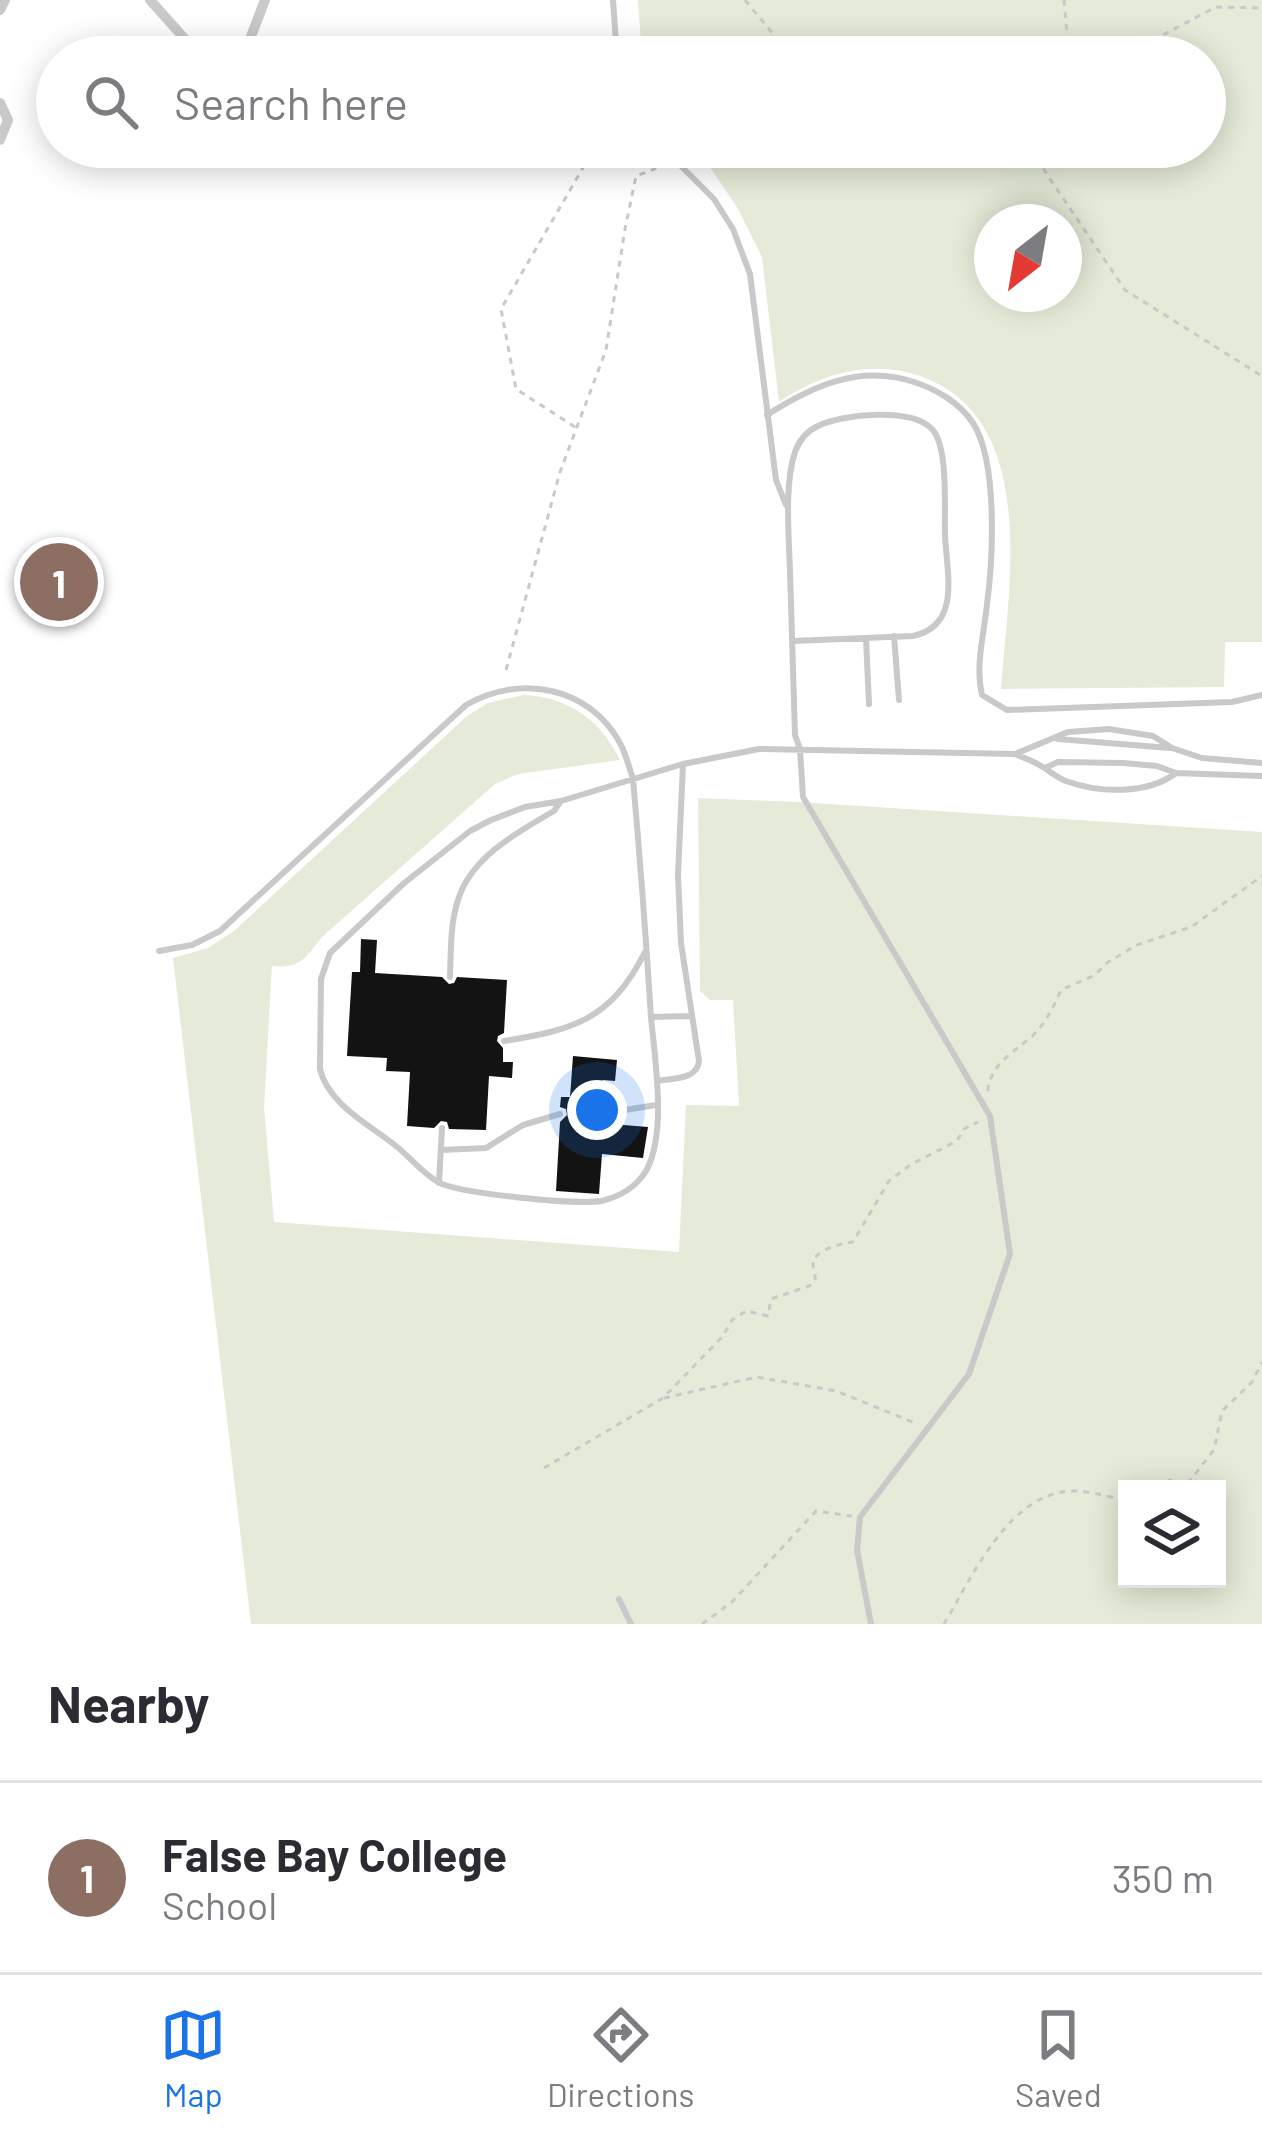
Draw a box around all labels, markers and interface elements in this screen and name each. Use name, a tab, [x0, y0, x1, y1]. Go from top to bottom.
search box	[36, 36, 1226, 168]
icon: search	[78, 69, 144, 135]
text: Search here	[174, 75, 408, 129]
north arrow	[974, 204, 1082, 312]
pin: 1	[20, 537, 98, 627]
your location	[567, 1080, 627, 1140]
map controls	[1118, 1480, 1226, 1588]
button: layers	[1118, 1480, 1226, 1588]
text: Nearby	[48, 1672, 209, 1733]
text: False Bay College	[162, 1827, 507, 1881]
text: 1	[80, 1854, 94, 1901]
text: 350 m	[1112, 1854, 1214, 1901]
text: School	[162, 1881, 277, 1928]
tab: Map	[160, 2002, 226, 2114]
tab: Directions	[547, 2002, 694, 2114]
tab: Saved	[1015, 2002, 1102, 2114]

